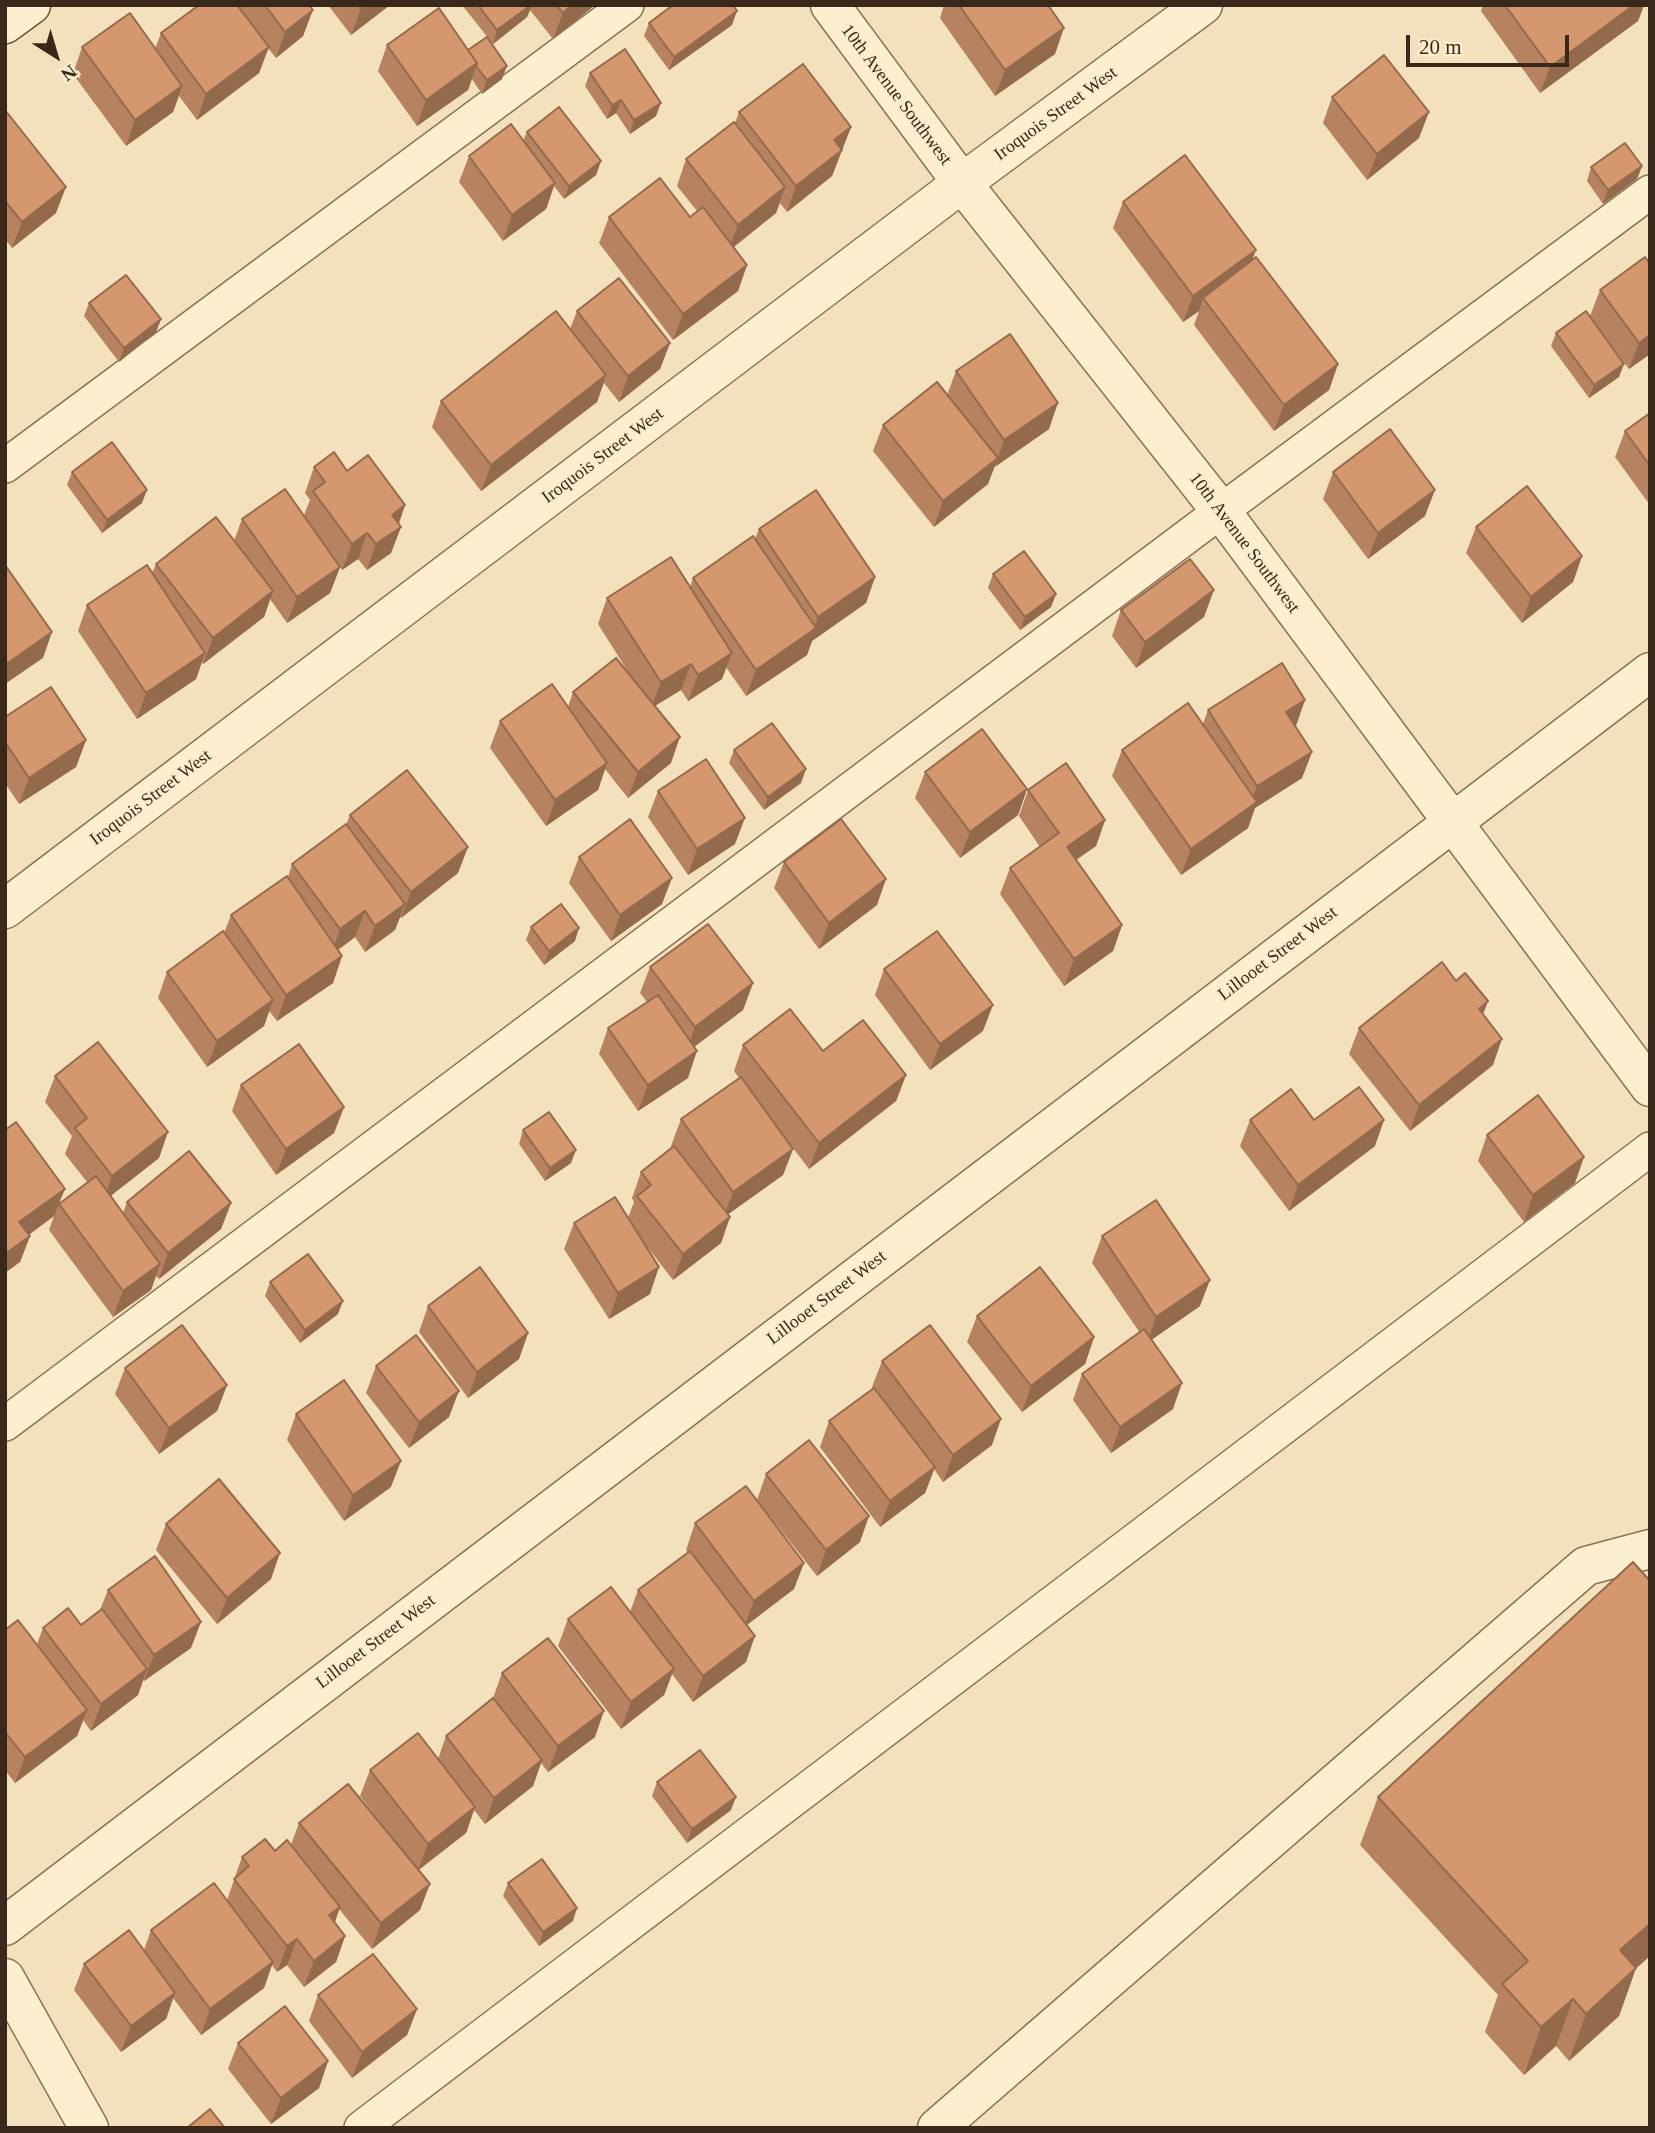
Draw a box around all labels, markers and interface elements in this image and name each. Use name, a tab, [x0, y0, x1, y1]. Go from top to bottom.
street label: 10th Avenue Southwest	[836, 20, 956, 170]
north arrow	[21, 21, 91, 91]
scale bar	[1410, 21, 1573, 65]
text: 20 m	[1419, 35, 1462, 59]
text: N	[57, 61, 81, 86]
street label: Iroquois Street West	[990, 62, 1122, 166]
street label: Iroquois Street West	[538, 403, 668, 509]
street label: 10th Avenue Southwest	[1184, 468, 1304, 618]
street label: Iroquois Street West	[86, 745, 216, 851]
street label: Lillooet Street West	[1214, 902, 1342, 1006]
street label: Lillooet Street West	[763, 1246, 891, 1350]
street label: Lillooet Street West	[312, 1590, 440, 1694]

